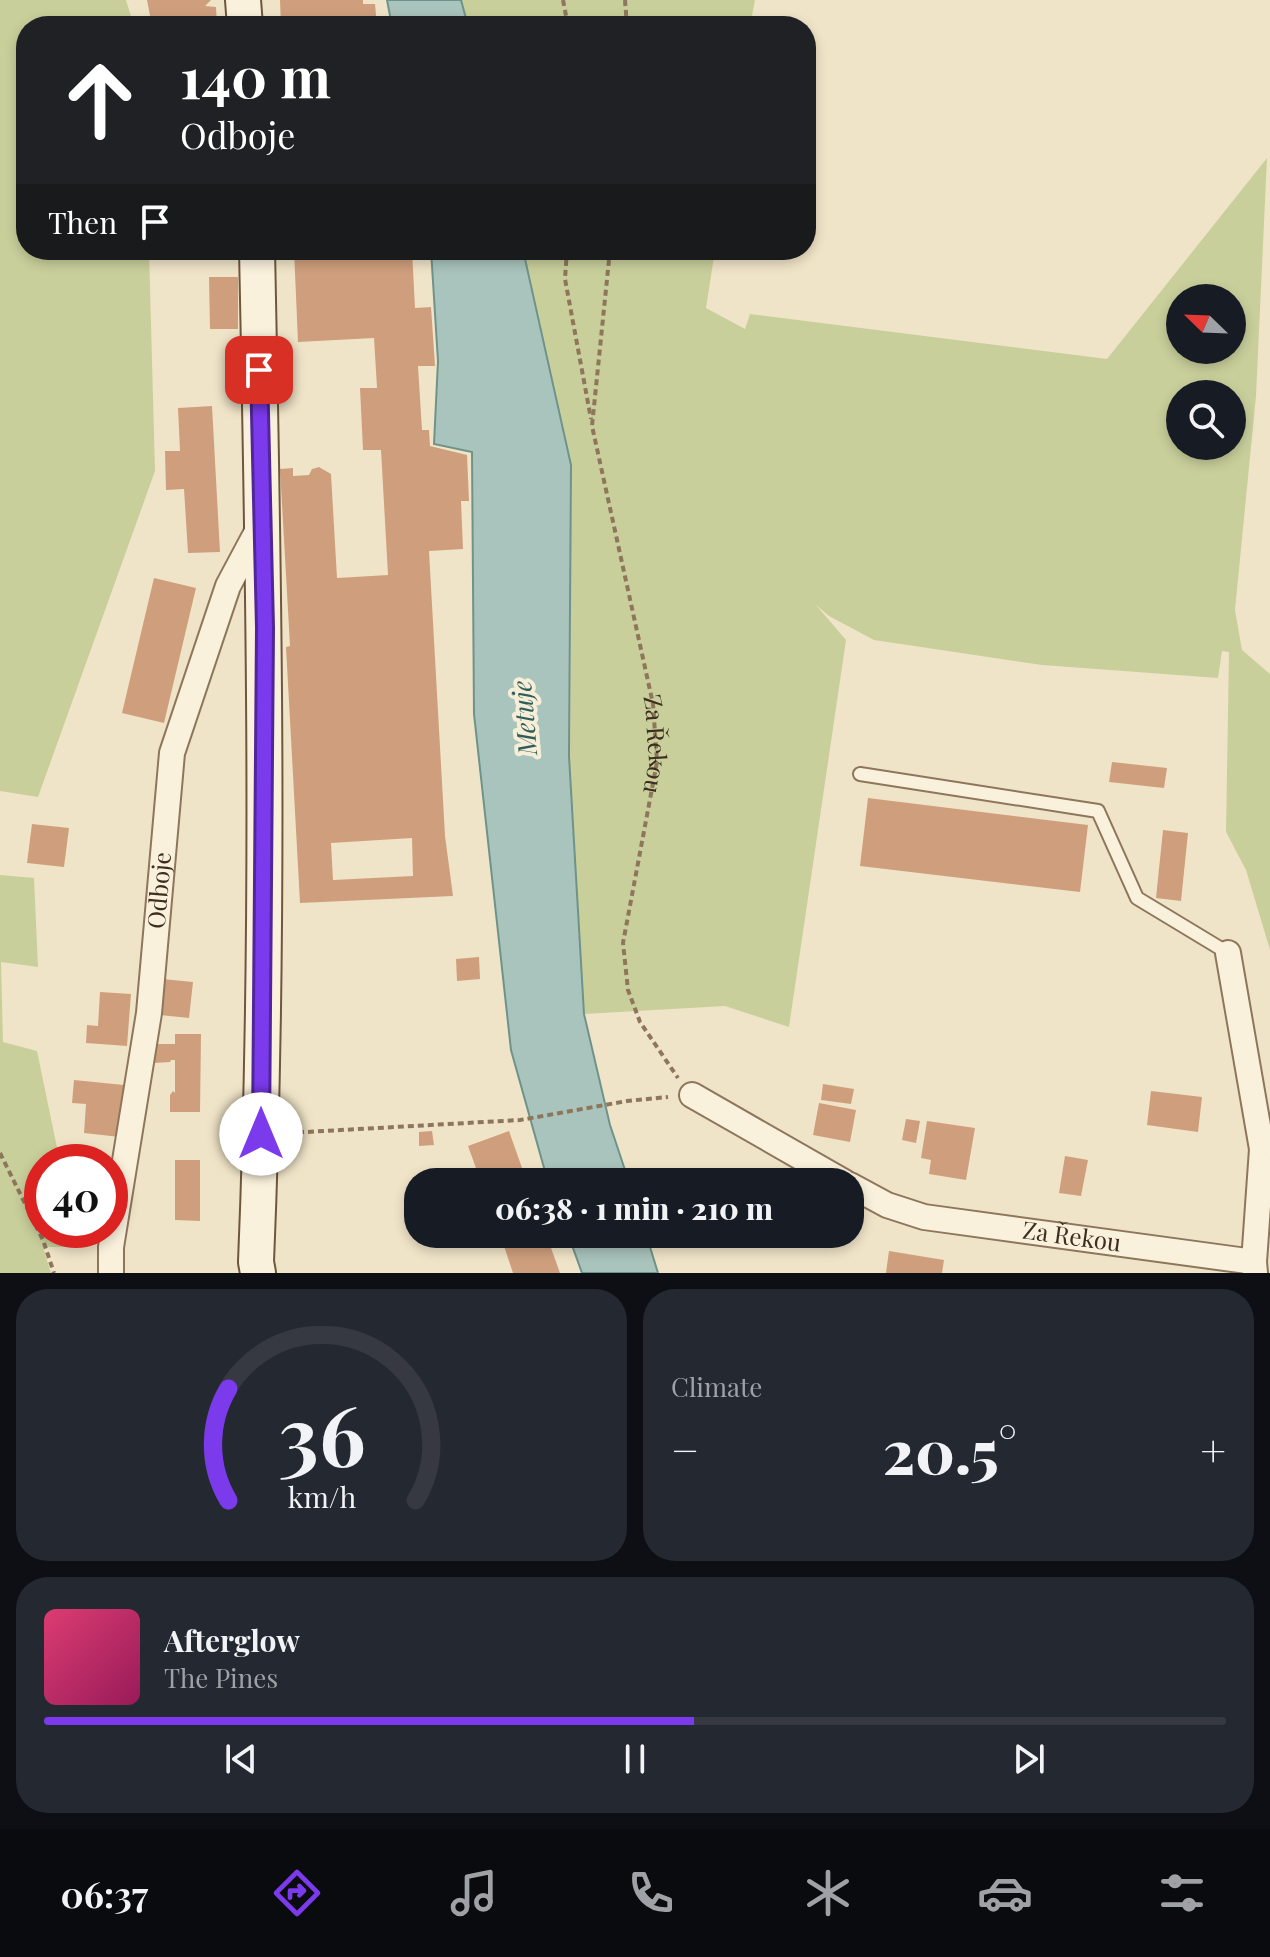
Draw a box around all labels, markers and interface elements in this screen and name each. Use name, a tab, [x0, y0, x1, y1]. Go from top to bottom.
text: 140 m	[180, 38, 331, 113]
icon: ahead	[48, 48, 152, 152]
text: Odboje	[180, 110, 295, 158]
icon: arrive	[133, 200, 177, 244]
text: Then	[48, 202, 117, 242]
north arrow	[1166, 284, 1246, 364]
map controls	[1166, 284, 1246, 460]
pin	[225, 336, 293, 404]
icon: arrive	[237, 348, 281, 392]
button: search	[1166, 380, 1246, 460]
water label: Metuje	[503, 679, 544, 758]
street label: Za Řekou	[637, 691, 675, 797]
street label: Odboje	[139, 851, 177, 930]
position arrow	[219, 1092, 303, 1176]
speed limit sign: 40	[24, 1144, 128, 1248]
text: 06:38 · 1 min · 210 m	[495, 1188, 773, 1228]
street label: Za Řekou	[1021, 1213, 1123, 1258]
text: Climate	[671, 1369, 762, 1404]
text: 36	[278, 1377, 365, 1488]
text: 20.5°	[883, 1409, 1017, 1489]
text: −	[671, 1419, 699, 1478]
text: +	[1200, 1419, 1226, 1478]
text: km/h	[287, 1477, 356, 1515]
text: Afterglow	[164, 1620, 300, 1660]
text: The Pines	[164, 1660, 278, 1695]
icon: previous	[219, 1737, 263, 1781]
icon: pause	[613, 1737, 657, 1781]
icon: next	[1007, 1737, 1051, 1781]
icon: directions	[269, 1865, 325, 1921]
icon: music	[446, 1865, 502, 1921]
icon: phone	[623, 1865, 679, 1921]
icon: climate	[800, 1865, 856, 1921]
icon: car	[977, 1865, 1033, 1921]
icon: filters	[1154, 1865, 1210, 1921]
text: 06:37	[60, 1869, 148, 1917]

